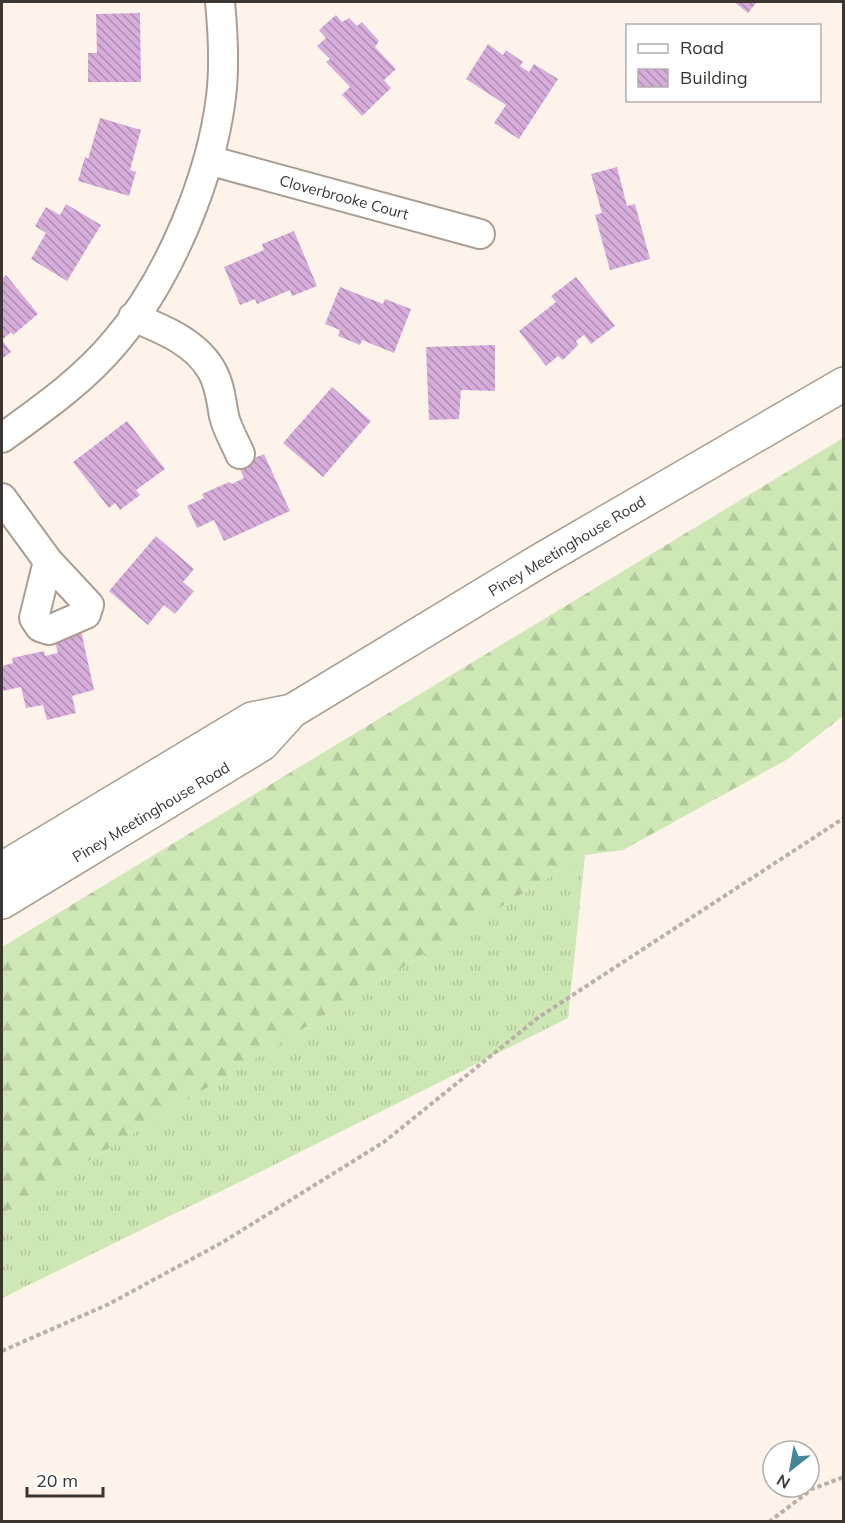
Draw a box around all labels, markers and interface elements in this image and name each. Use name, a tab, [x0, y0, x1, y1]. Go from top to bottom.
legend	[626, 24, 821, 102]
text: Road	[680, 36, 724, 59]
text: Building	[680, 66, 748, 89]
street label: Cloverbrooke Court	[277, 171, 411, 223]
street label: Piney Meetinghouse Road	[485, 491, 649, 601]
street label: Piney Meetinghouse Road	[69, 757, 233, 867]
north arrow	[761, 1439, 821, 1499]
scale bar	[27, 1460, 104, 1498]
text: 20 m	[36, 1469, 78, 1492]
text: N	[773, 1470, 794, 1494]

